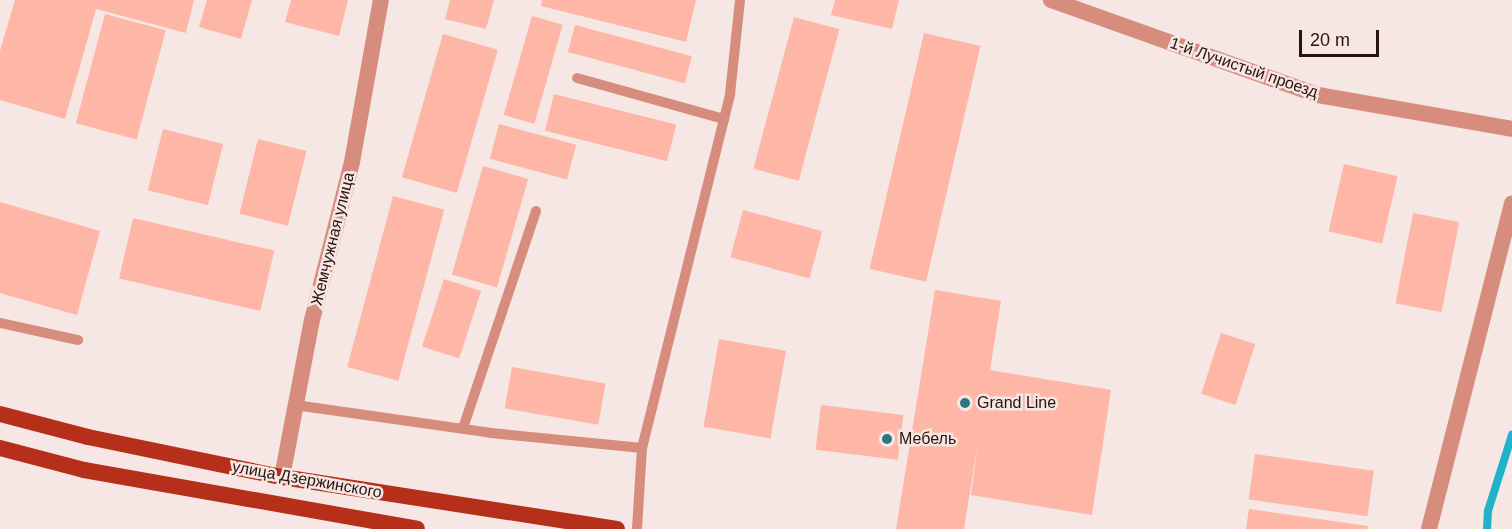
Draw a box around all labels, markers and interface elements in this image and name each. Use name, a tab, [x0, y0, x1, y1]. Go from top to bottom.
scale bar	[1302, 18, 1382, 56]
text: 20 m	[1310, 30, 1350, 50]
street label: 1-й Лучистый проезд	[1168, 34, 1320, 102]
street label: Жемчужная улица	[307, 170, 359, 308]
place label: Grand Line	[977, 393, 1056, 413]
marker: Grand Line	[958, 396, 972, 410]
place label: Мебель	[899, 429, 956, 449]
marker: Мебель	[880, 432, 894, 446]
street label: улица Дзержинского	[231, 457, 383, 503]

